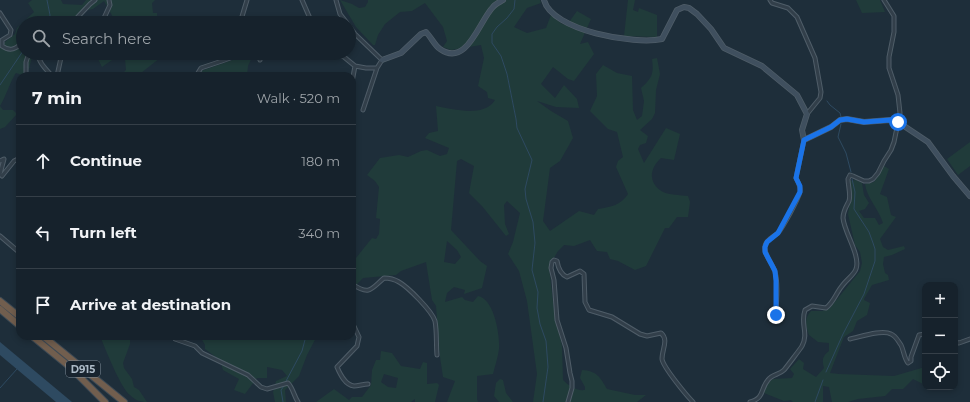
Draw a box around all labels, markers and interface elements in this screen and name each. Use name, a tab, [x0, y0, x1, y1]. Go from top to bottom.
search box	[16, 16, 356, 60]
icon: search	[30, 27, 52, 49]
text: Search here	[62, 29, 151, 48]
text: 7 min	[32, 88, 82, 108]
text: Walk · 520 m	[257, 90, 340, 106]
route start	[889, 113, 907, 131]
icon: ahead	[32, 150, 54, 172]
text: Continue	[70, 151, 142, 170]
text: 180 m	[301, 153, 340, 169]
icon: left	[32, 222, 54, 244]
text: Turn left	[70, 223, 137, 242]
text: 340 m	[298, 225, 340, 241]
map controls	[922, 282, 958, 390]
button: +	[922, 282, 958, 318]
icon: arrive	[32, 294, 54, 316]
text: Arrive at destination	[70, 295, 231, 314]
route end	[767, 306, 785, 324]
button: −	[922, 318, 958, 354]
button: locate	[922, 354, 958, 390]
road number: D915	[66, 361, 100, 377]

